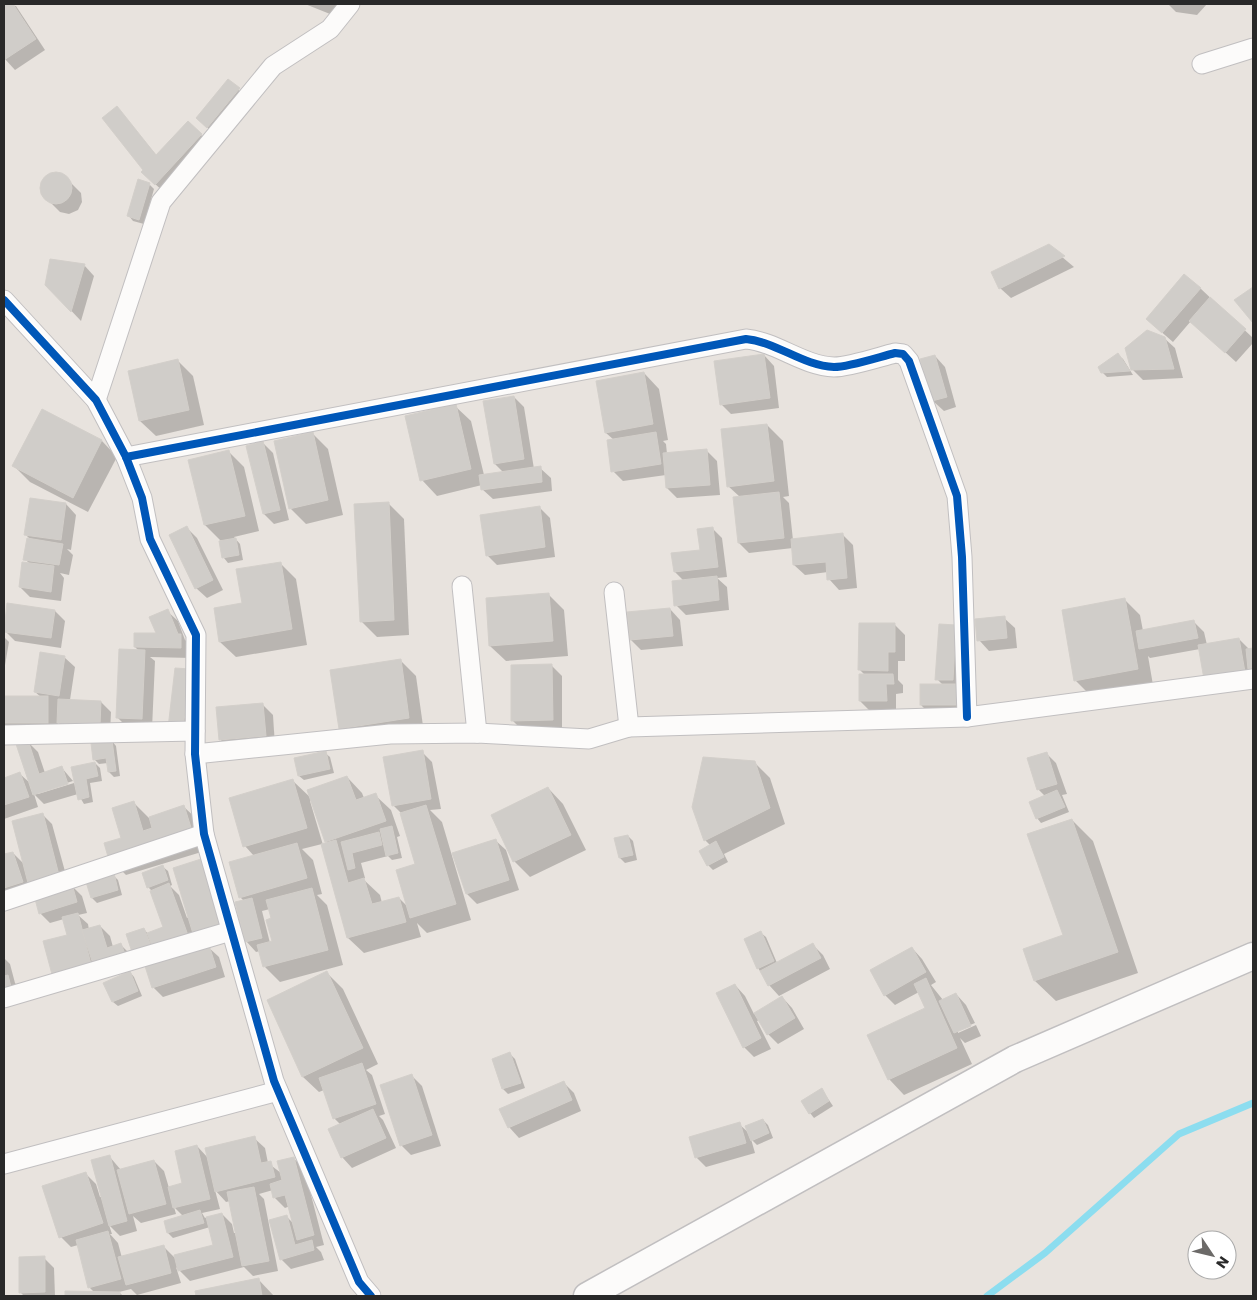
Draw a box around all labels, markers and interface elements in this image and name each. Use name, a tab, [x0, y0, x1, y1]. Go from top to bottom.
north arrow	[1187, 1230, 1237, 1280]
text: N	[1211, 1252, 1234, 1273]

